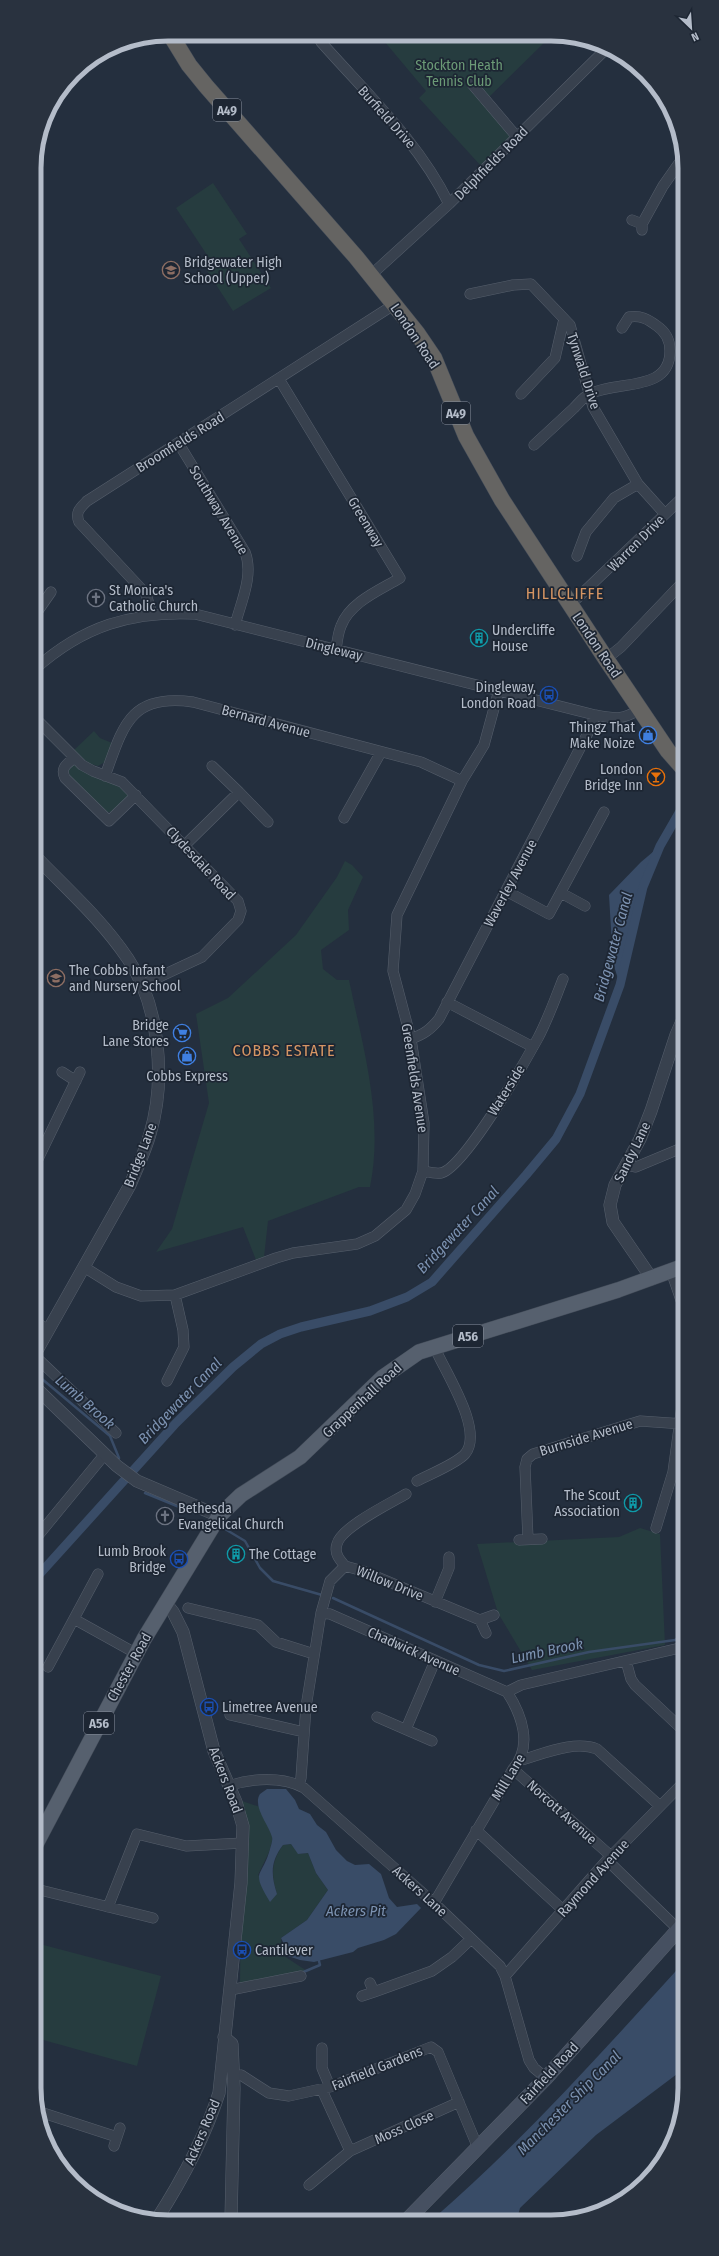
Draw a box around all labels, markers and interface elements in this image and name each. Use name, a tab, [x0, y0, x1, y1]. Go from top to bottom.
north arrow	[671, 8, 711, 48]
text: N	[689, 29, 701, 44]
park label: Stockton Heath Tennis Club	[415, 57, 503, 90]
street label: Burfield Drive	[354, 83, 419, 152]
road number: A49	[213, 99, 241, 121]
street label: Delphfields Road	[451, 123, 532, 204]
place label: Bridgewater High School (Upper)	[184, 254, 282, 287]
school or university icon: Bridgewater High School (Upper)	[161, 260, 181, 280]
street label: London Road	[387, 300, 443, 372]
street label: Tynwald Drive	[563, 331, 604, 412]
road number: A49	[442, 402, 470, 424]
street label: Broomfields Road	[133, 408, 228, 476]
street label: Southway Avenue	[185, 463, 252, 558]
street label: Greenway	[344, 494, 388, 551]
street label: Warren Drive	[604, 511, 668, 575]
place label: St Monica's Catholic Church	[109, 582, 198, 615]
district label: HILLCLIFFE	[526, 584, 604, 603]
church icon: St Monica's Catholic Church	[86, 588, 106, 608]
street label: London Road	[569, 609, 625, 681]
place label: Undercliffe House	[492, 622, 555, 655]
building icon: Undercliffe House	[469, 628, 489, 648]
street label: Dingleway	[304, 634, 365, 665]
place label: Dingleway, London Road	[461, 679, 536, 712]
bus stop icon: Dingleway, London Road	[539, 685, 559, 705]
street label: Bernard Avenue	[220, 701, 312, 741]
place label: Thingz That Make Noize	[570, 719, 635, 752]
shop icon: Thingz That Make Noize	[638, 725, 658, 745]
place label: London Bridge Inn	[584, 761, 643, 794]
bar icon: London Bridge Inn	[646, 767, 666, 787]
street label: Clydesdale Road	[162, 823, 239, 904]
street label: Waverley Avenue	[480, 836, 541, 930]
water label: Bridgewater Canal	[590, 890, 636, 1004]
place label: The Cobbs Infant and Nursery School	[69, 962, 181, 995]
school or university icon: The Cobbs Infant and Nursery School	[46, 968, 66, 988]
place label: Bridge Lane Stores	[102, 1017, 169, 1050]
street label: Greenfields Avenue	[397, 1022, 432, 1134]
supermarket icon: Bridge Lane Stores	[172, 1023, 192, 1043]
district label: COBBS ESTATE	[233, 1041, 335, 1060]
shop icon: Cobbs Express	[177, 1046, 197, 1066]
street label: Waterside	[484, 1062, 529, 1119]
place label: Cobbs Express	[146, 1068, 228, 1085]
street label: Sandy Lane	[610, 1119, 654, 1185]
street label: Bridge Lane	[120, 1121, 161, 1190]
water label: Bridgewater Canal	[413, 1183, 503, 1277]
road number: A56	[453, 1325, 483, 1347]
water label: Bridgewater Canal	[134, 1354, 226, 1448]
street label: Grappenhall Road	[319, 1359, 406, 1441]
water label: Lumb Brook	[52, 1371, 119, 1433]
street label: Burnside Avenue	[538, 1415, 635, 1460]
place label: The Scout Association	[554, 1487, 620, 1520]
building icon: The Scout Association	[623, 1493, 643, 1513]
place label: Bethesda Evangelical Church	[178, 1500, 284, 1533]
church icon: Bethesda Evangelical Church	[155, 1506, 175, 1526]
place label: Lumb Brook Bridge	[98, 1543, 166, 1576]
building icon: The Cottage	[226, 1544, 246, 1564]
place label: The Cottage	[249, 1546, 316, 1563]
bus stop icon: Lumb Brook Bridge	[169, 1549, 189, 1569]
street label: Willow Drive	[354, 1562, 426, 1605]
street label: Chadwick Avenue	[365, 1623, 463, 1679]
street label: Chester Road	[104, 1630, 155, 1704]
water label: Lumb Brook	[509, 1634, 585, 1667]
bus stop icon: Limetree Avenue	[199, 1697, 219, 1717]
place label: Limetree Avenue	[222, 1699, 318, 1716]
road number: A56	[84, 1712, 114, 1734]
street label: Ackers Road	[205, 1745, 246, 1816]
street label: Mill Lane	[488, 1751, 529, 1804]
street label: Norcott Avenue	[523, 1777, 600, 1848]
street label: Raymond Avenue	[554, 1836, 633, 1921]
street label: Ackers Lane	[389, 1862, 451, 1920]
water label: Ackers Pit	[325, 1902, 386, 1920]
bus stop icon: Cantilever	[232, 1940, 252, 1960]
place label: Cantilever	[255, 1942, 313, 1959]
street label: Fairfield Road	[516, 2039, 582, 2108]
street label: Fairfield Gardens	[329, 2043, 425, 2094]
water label: Manchester Ship Canal	[513, 2047, 625, 2159]
street label: Ackers Road	[181, 2097, 224, 2168]
street label: Moss Close	[372, 2107, 437, 2148]

